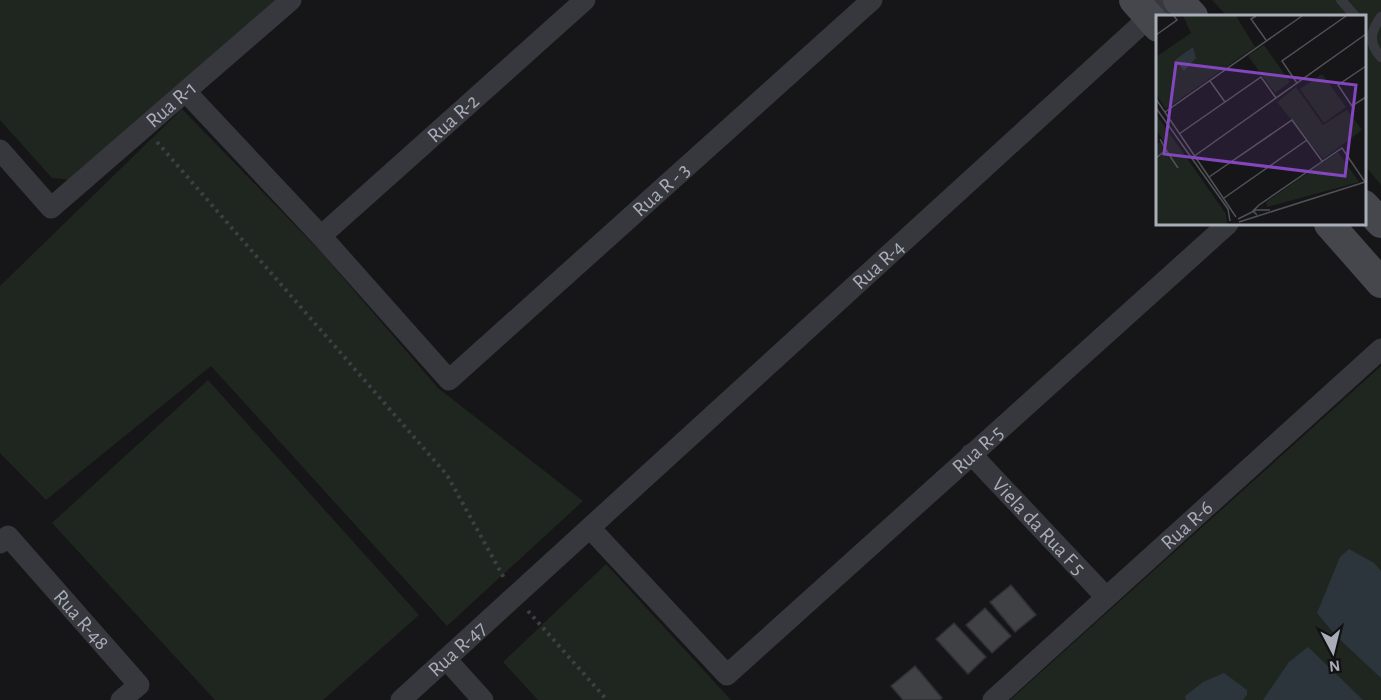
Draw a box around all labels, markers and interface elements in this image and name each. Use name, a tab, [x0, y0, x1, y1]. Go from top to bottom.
inset map	[1156, 15, 1366, 225]
street label: Rua R-1	[142, 77, 200, 132]
street label: Rua R-2	[423, 90, 483, 147]
street label: Rua R - 3	[629, 159, 694, 221]
street label: Rua R-4	[849, 236, 908, 294]
street label: Rua R-5	[948, 422, 1007, 478]
street label: Viela da Rua F 5	[988, 473, 1089, 579]
street label: Rua R-6	[1157, 497, 1217, 554]
street label: Rua R-48	[50, 586, 113, 654]
street label: Rua R-47	[424, 617, 491, 681]
north arrow	[1303, 622, 1363, 682]
text: N	[1328, 657, 1341, 675]

